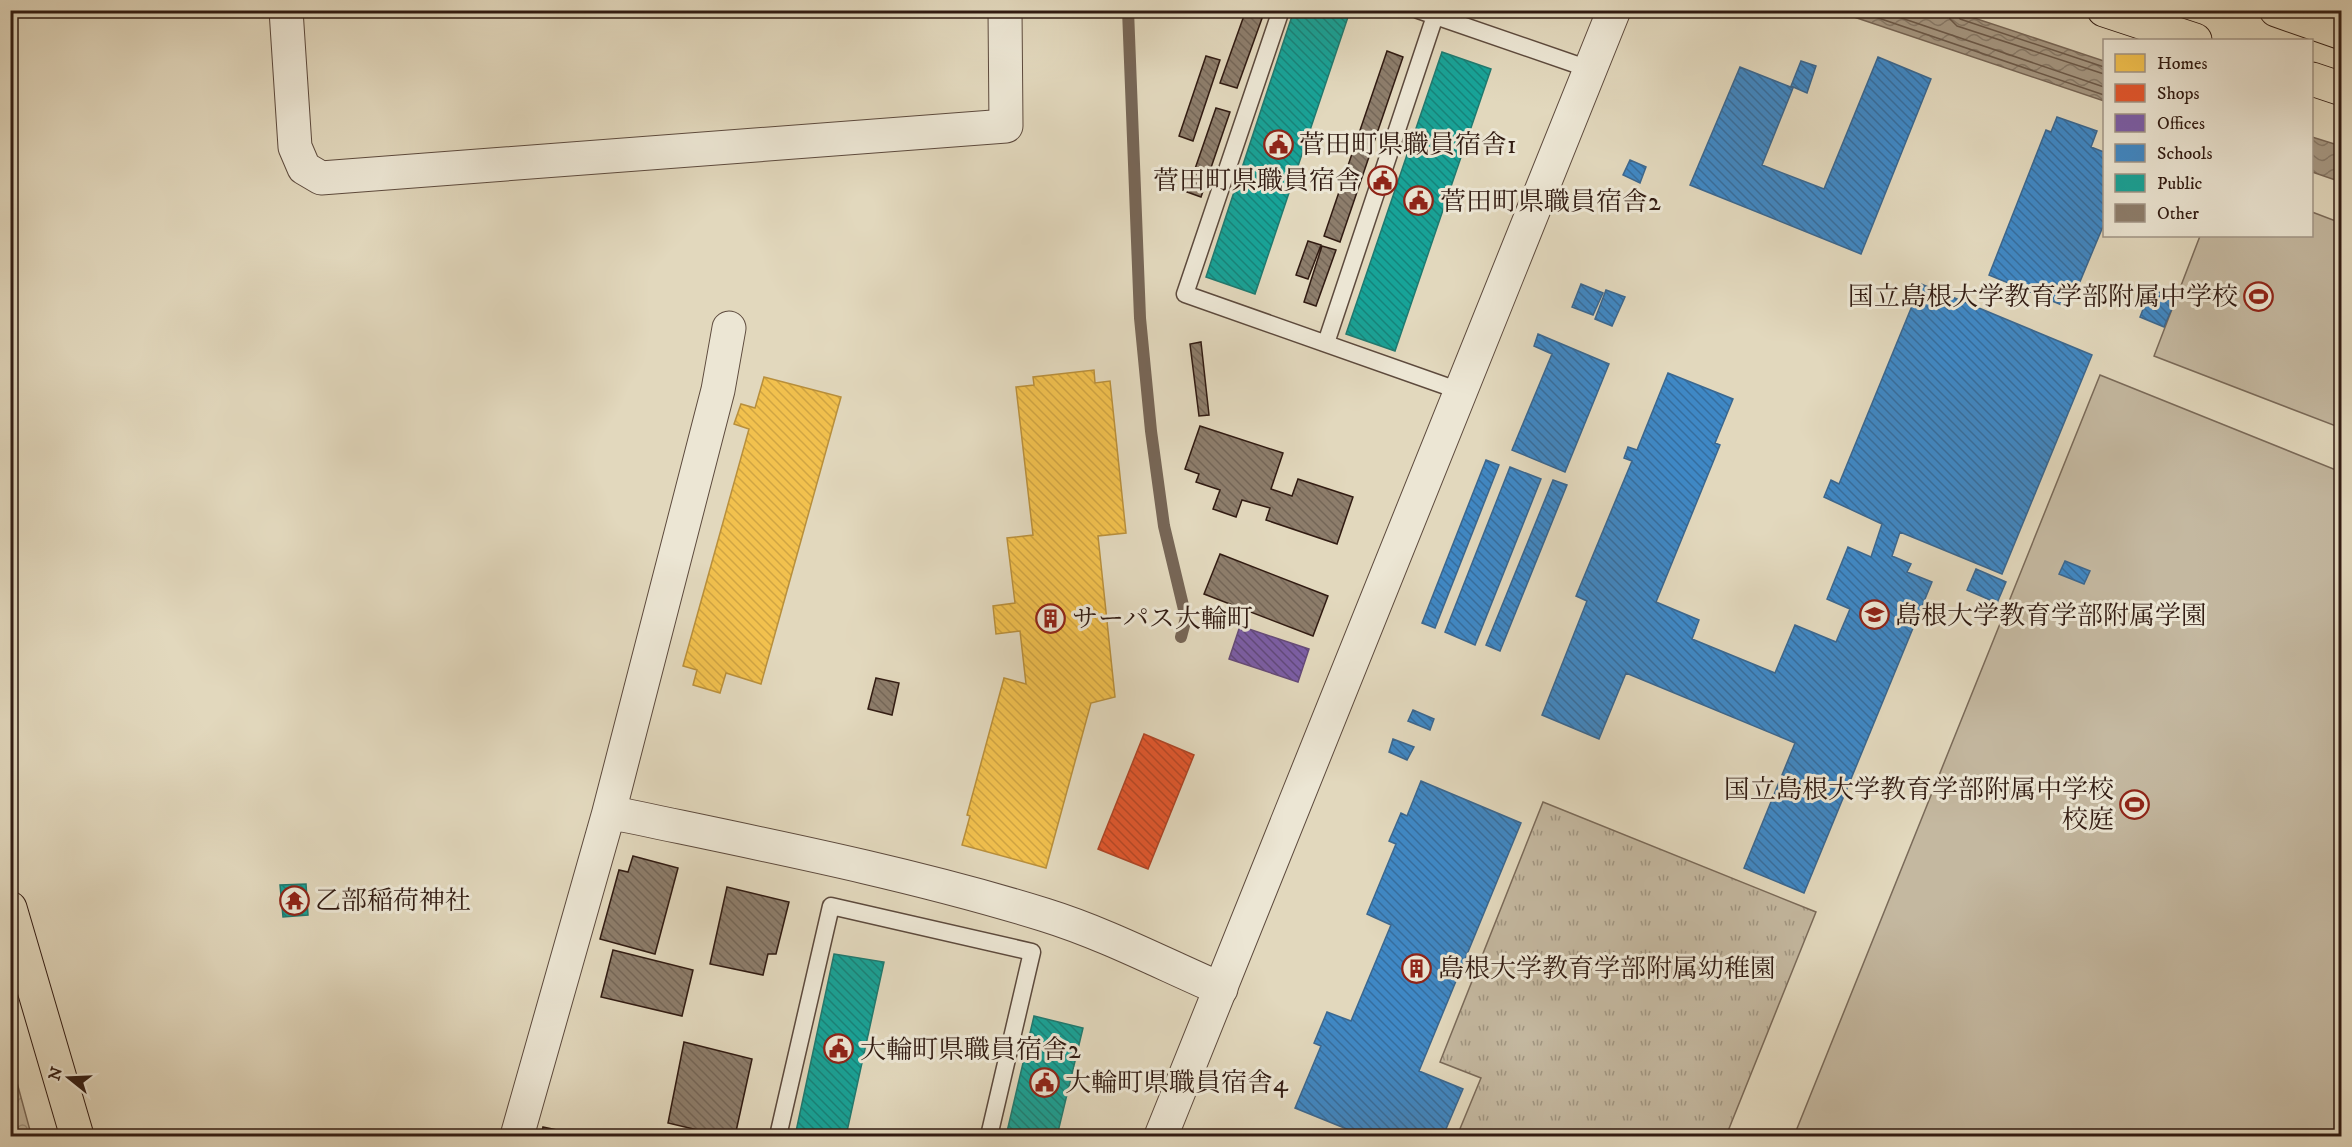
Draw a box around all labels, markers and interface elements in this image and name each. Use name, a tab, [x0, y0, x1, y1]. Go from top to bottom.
legend	[2103, 39, 2313, 237]
text: Homes	[2157, 53, 2208, 75]
text: Shops	[2157, 83, 2200, 105]
text: Offices	[2157, 113, 2205, 135]
public building icon: 菅田町県職員宿舎1	[1262, 128, 1294, 160]
place label: 菅田町県職員宿舎1	[1299, 129, 1517, 162]
text: Schools	[2157, 143, 2212, 165]
public building icon: 菅田町県職員宿舎	[1366, 164, 1398, 196]
place label: 菅田町県職員宿舎	[1153, 165, 1361, 198]
text: Public	[2157, 173, 2203, 195]
public building icon: 菅田町県職員宿舎2	[1403, 185, 1435, 217]
place label: 菅田町県職員宿舎2	[1440, 186, 1661, 219]
text: Other	[2157, 203, 2199, 225]
sports icon: 国立島根大学教育学部附属中学校	[2243, 280, 2275, 312]
place label: 国立島根大学教育学部附属中学校	[1848, 281, 2238, 314]
school or university icon: 島根大学教育学部附属学園	[1858, 599, 1890, 631]
place label: 島根大学教育学部附属学園	[1895, 600, 2207, 633]
building icon: サーパス大輪町	[1035, 602, 1067, 634]
place label: サーパス大輪町	[1072, 603, 1253, 636]
place label: 国立島根大学教育学部附属中学校 校庭	[1724, 774, 2114, 837]
sports icon: 国立島根大学教育学部附属中学校 校庭	[2119, 788, 2151, 820]
temple icon: 乙部稲荷神社	[278, 884, 310, 916]
place label: 乙部稲荷神社	[315, 885, 471, 918]
building icon: 島根大学教育学部附属幼稚園	[1401, 952, 1433, 984]
place label: 島根大学教育学部附属幼稚園	[1438, 953, 1776, 986]
public building icon: 大輪町県職員宿舎2	[823, 1033, 855, 1065]
place label: 大輪町県職員宿舎2	[860, 1034, 1081, 1067]
north arrow	[39, 1048, 99, 1108]
text: N	[44, 1064, 67, 1083]
public building icon: 大輪町県職員宿舎4	[1028, 1066, 1060, 1098]
place label: 大輪町県職員宿舎4	[1065, 1067, 1289, 1100]

